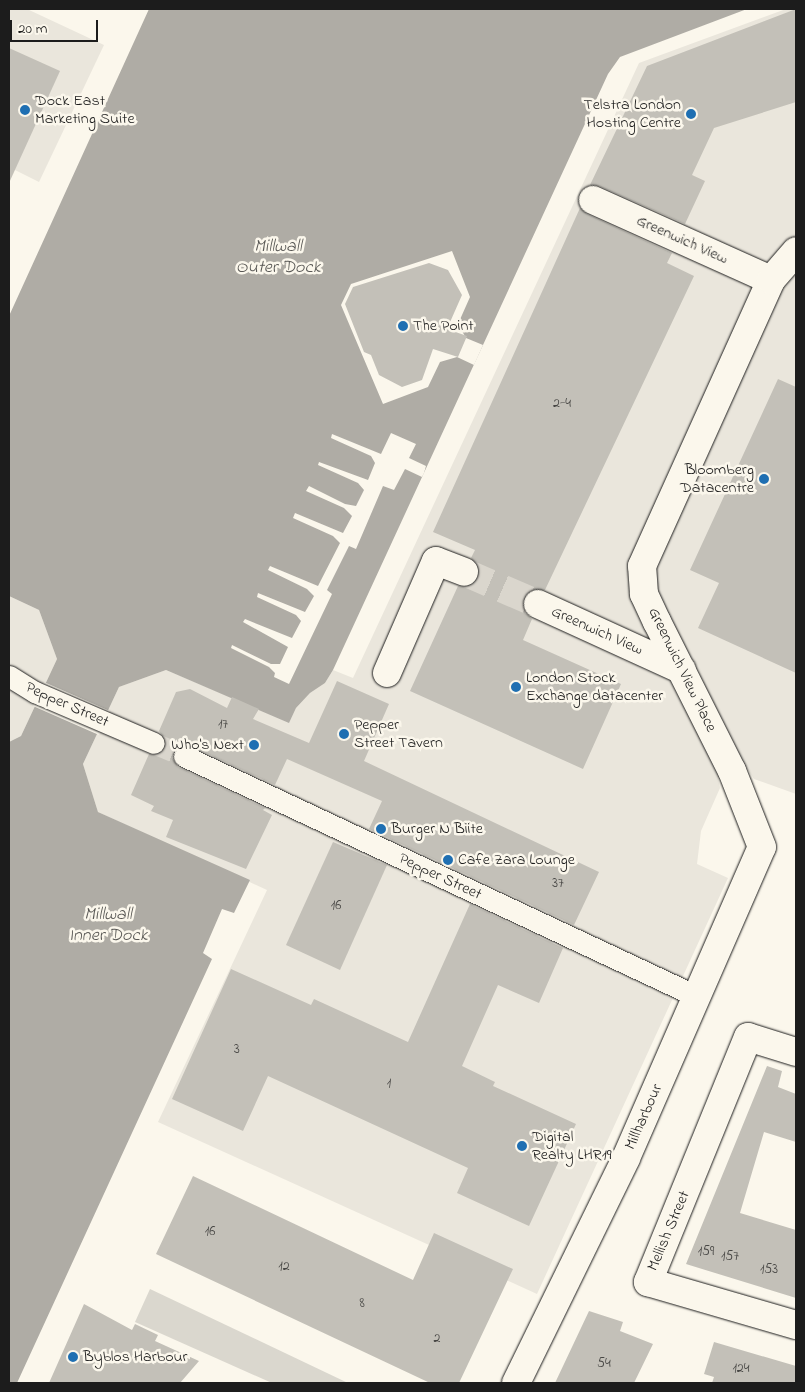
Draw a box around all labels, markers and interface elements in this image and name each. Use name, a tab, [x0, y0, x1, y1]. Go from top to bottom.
scale bar	[12, 10, 100, 42]
text: 20 m	[18, 18, 47, 40]
place label: Dock East Marketing Suite	[35, 91, 135, 129]
place label: Telstra London Hosting Centre	[584, 95, 681, 133]
marker: Dock East Marketing Suite	[19, 104, 31, 116]
marker: Telstra London Hosting Centre	[685, 108, 697, 120]
street label: Greenwich View	[633, 211, 731, 269]
water label: Millwall Outer Dock	[236, 237, 320, 280]
place label: The Point	[413, 316, 474, 336]
marker: The Point	[397, 320, 409, 332]
house number: 2-4	[553, 396, 571, 412]
place label: Bloomberg Datacentre	[680, 460, 754, 498]
marker: Bloomberg Datacentre	[758, 473, 770, 485]
street label: Greenwich View	[548, 602, 646, 660]
street label: Greenwich View Place	[644, 605, 720, 735]
place label: London Stock Exchange datacenter	[526, 668, 663, 706]
street label: Pepper Street	[22, 678, 112, 732]
marker: London Stock Exchange datacenter	[510, 681, 522, 693]
place label: Pepper Street Tavern	[354, 715, 443, 753]
house number: 17	[218, 717, 228, 733]
marker: Pepper Street Tavern	[338, 728, 350, 740]
place label: Who's Next	[171, 735, 244, 755]
marker: Who's Next	[248, 739, 260, 751]
place label: Burger N Biite	[391, 819, 483, 839]
marker: Burger N Biite	[375, 823, 387, 835]
street label: Pepper Street	[395, 849, 485, 905]
place label: Cafe Zara Lounge	[458, 850, 575, 870]
marker: Cafe Zara Lounge	[442, 854, 454, 866]
house number: 37	[552, 876, 564, 892]
house number: 16	[331, 898, 341, 914]
water label: Millwall Inner Dock	[69, 905, 147, 948]
house number: 3	[234, 1042, 240, 1058]
house number: 1	[387, 1076, 391, 1092]
street label: Millharbour	[621, 1081, 667, 1153]
place label: Digital Realty LHR19	[532, 1127, 612, 1165]
marker: Digital Realty LHR19	[516, 1140, 528, 1152]
street label: Mellish Street	[644, 1188, 694, 1274]
house number: 16	[205, 1224, 215, 1240]
house number: 159	[698, 1244, 714, 1260]
house number: 157	[721, 1249, 739, 1265]
house number: 12	[278, 1259, 290, 1275]
house number: 153	[760, 1262, 778, 1278]
house number: 8	[359, 1296, 365, 1312]
house number: 2	[434, 1331, 440, 1347]
place label: Byblos Harbour	[83, 1347, 188, 1367]
marker: Byblos Harbour	[67, 1351, 79, 1363]
house number: 54	[597, 1356, 611, 1372]
house number: 124	[732, 1361, 750, 1377]

